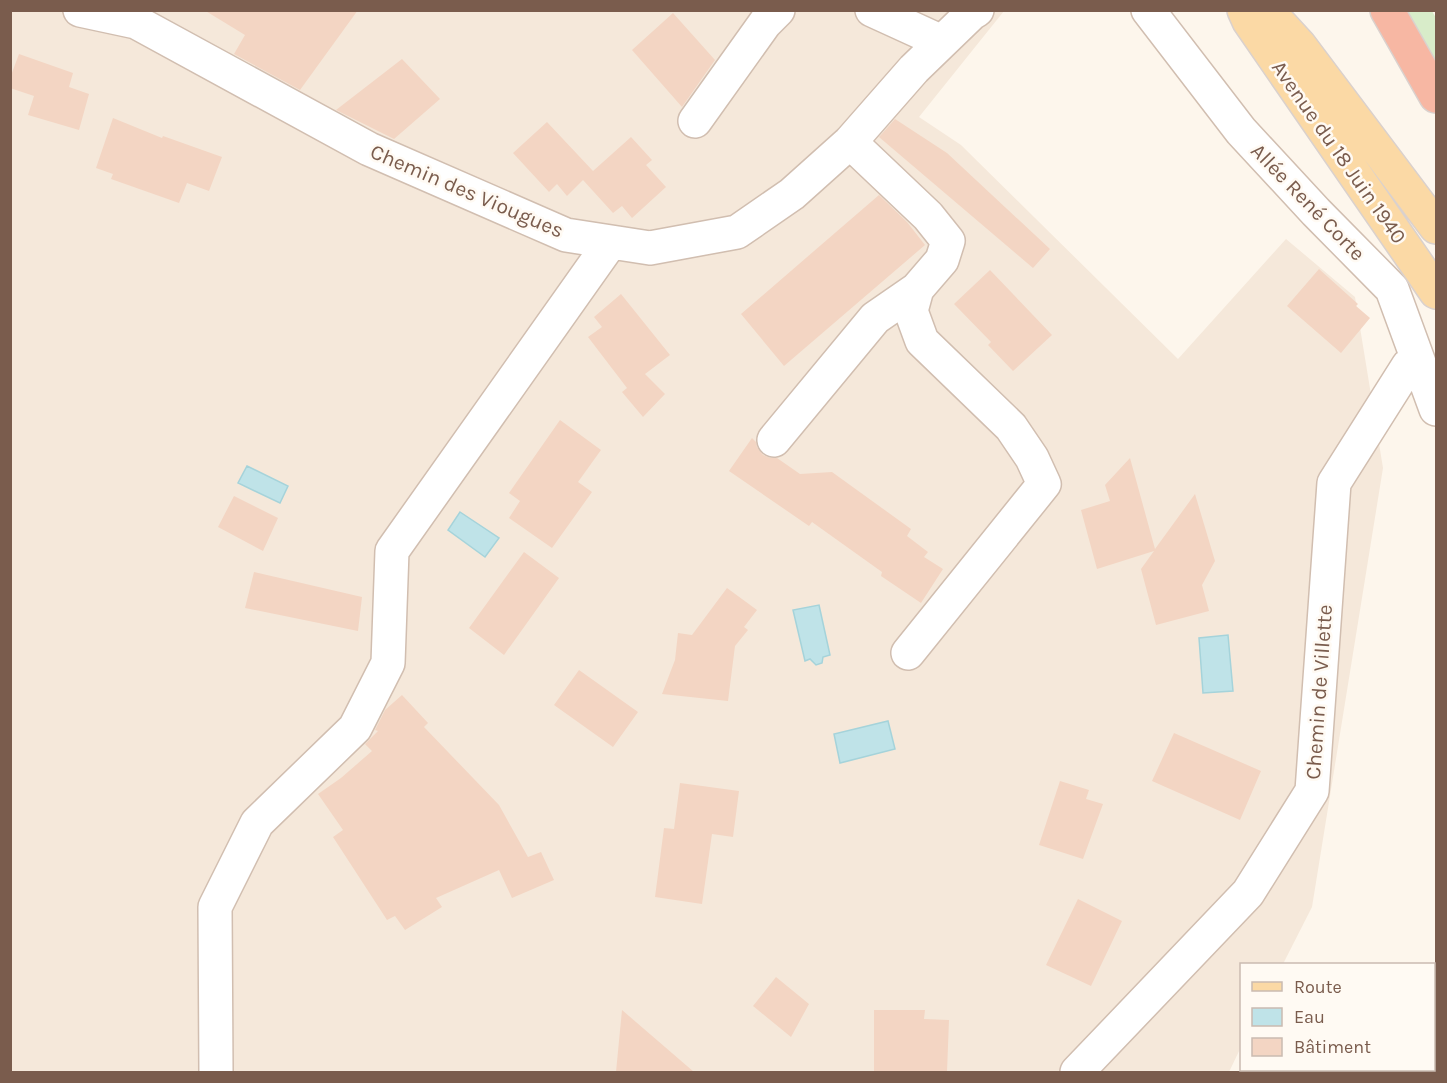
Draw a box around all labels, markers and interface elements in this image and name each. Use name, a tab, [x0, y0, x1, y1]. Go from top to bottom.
street label: Avenue du 18 Juin 1940	[1267, 56, 1411, 248]
street label: Chemin des Viougues	[367, 139, 567, 243]
street label: Allée René Corte	[1246, 139, 1370, 265]
street label: Chemin de Villette	[1301, 604, 1337, 780]
legend	[1240, 963, 1435, 1071]
text: Route	[1294, 976, 1342, 998]
text: Eau	[1294, 1006, 1325, 1028]
text: Bâtiment	[1294, 1036, 1371, 1058]

